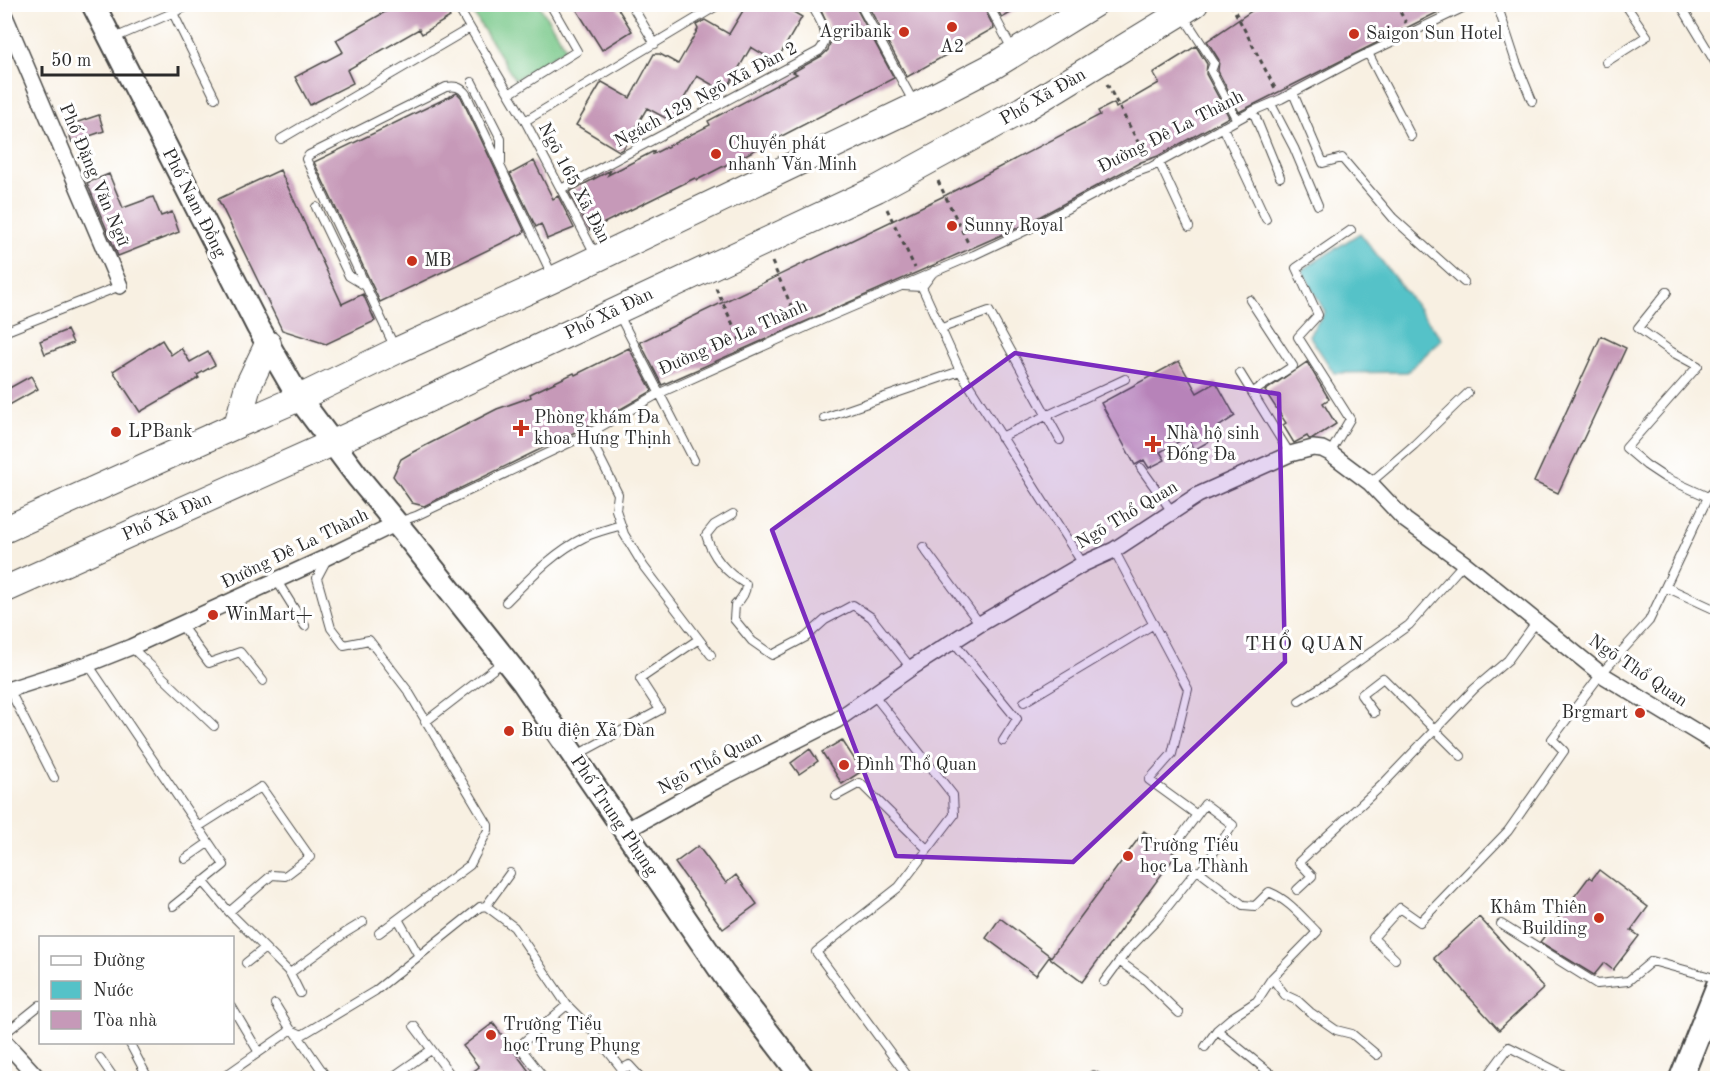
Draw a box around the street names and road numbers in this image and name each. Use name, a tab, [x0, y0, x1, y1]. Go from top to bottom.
street label: Ngách 129 Ngõ Xã Đàn 2	[612, 39, 800, 151]
street label: Phố Xã Đàn	[996, 64, 1089, 129]
street label: Đường Đê La Thành	[1095, 87, 1247, 177]
street label: Phố Đặng Văn Ngữ	[56, 101, 133, 249]
street label: Ngõ 165 Xã Đàn	[535, 120, 613, 247]
street label: Phố Nam Đồng	[159, 144, 232, 261]
street label: Phố Xã Đàn	[562, 284, 656, 343]
street label: Đường Đê La Thành	[656, 297, 810, 379]
street label: Ngõ Thổ Quan	[1072, 476, 1181, 552]
street label: Phố Xã Đàn	[119, 488, 215, 545]
street label: Đường Đê La Thành	[219, 506, 371, 592]
street label: Ngõ Thổ Quan	[1585, 630, 1692, 711]
street label: Ngõ Thổ Quan	[654, 726, 765, 798]
street label: Phố Trung Phụng	[567, 752, 662, 880]

